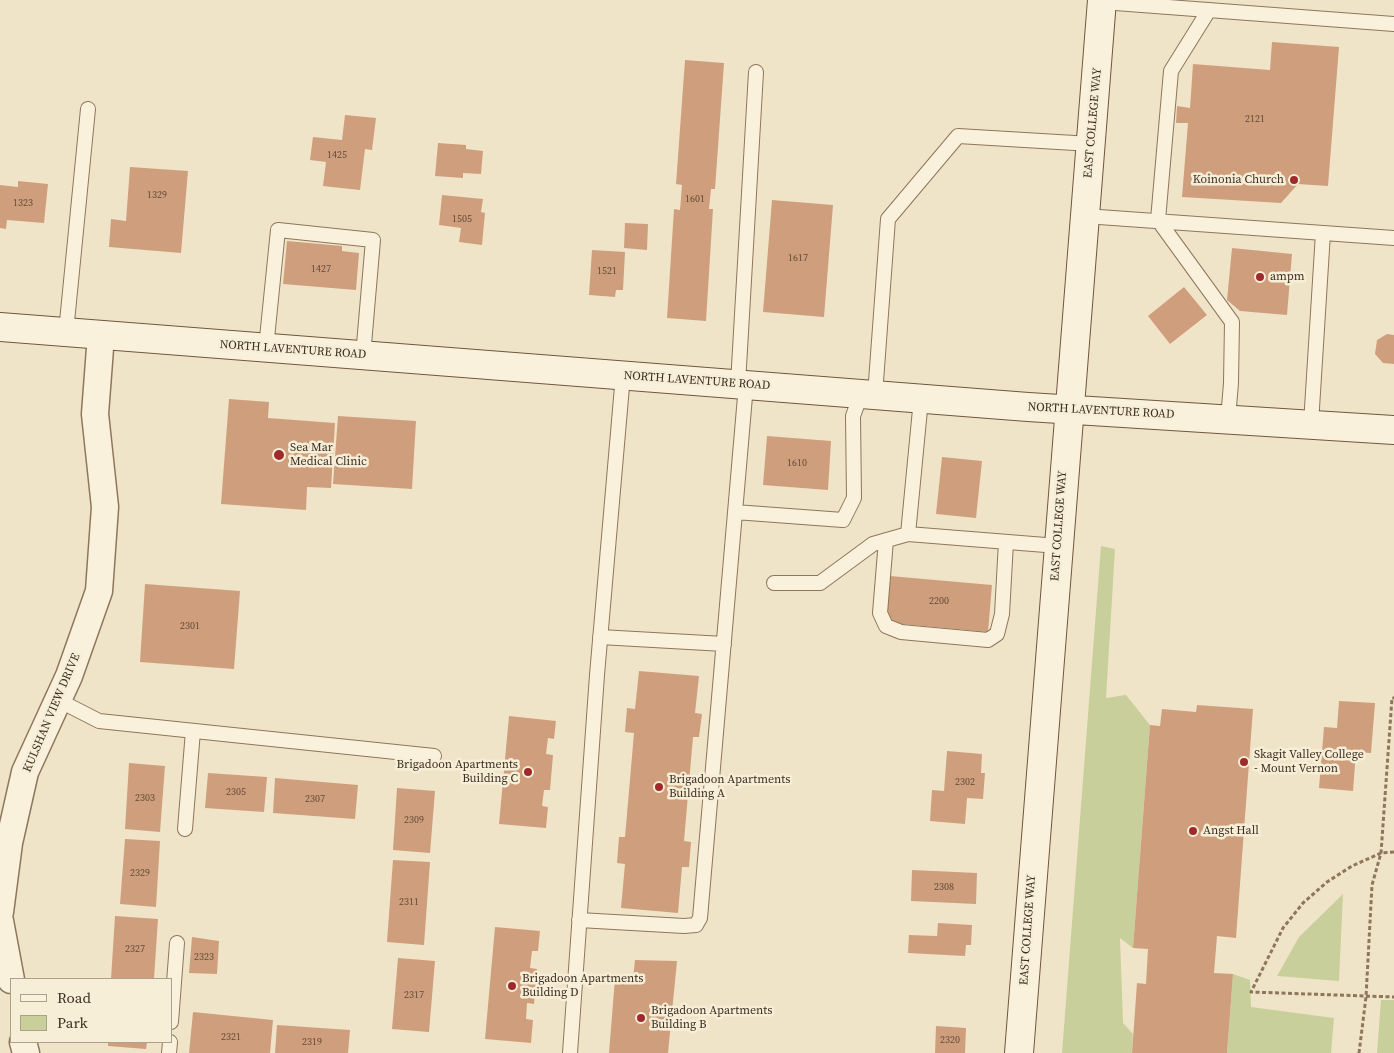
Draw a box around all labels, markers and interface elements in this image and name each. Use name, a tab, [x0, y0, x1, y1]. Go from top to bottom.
street label: EAST COLLEGE WAY	[1081, 67, 1105, 179]
house number: 2121	[1245, 113, 1265, 125]
house number: 1425	[327, 149, 347, 161]
place label: Koinonia Church	[1193, 173, 1284, 187]
marker: Koinonia Church	[1288, 174, 1300, 186]
house number: 1329	[147, 189, 167, 201]
house number: 1601	[685, 193, 705, 205]
house number: 1323	[13, 197, 33, 209]
house number: 1505	[452, 213, 472, 225]
house number: 1617	[788, 252, 808, 264]
house number: 1427	[311, 263, 331, 275]
house number: 1521	[597, 265, 617, 277]
place label: ampm	[1270, 270, 1304, 284]
marker: ampm	[1254, 271, 1266, 283]
street label: NORTH LAVENTURE ROAD	[219, 338, 367, 362]
street label: NORTH LAVENTURE ROAD	[623, 369, 771, 393]
street label: NORTH LAVENTURE ROAD	[1027, 400, 1175, 422]
place label: Sea Mar Medical Clinic	[290, 441, 367, 469]
marker: Sea Mar Medical Clinic	[272, 448, 286, 462]
house number: 1610	[787, 457, 807, 469]
street label: EAST COLLEGE WAY	[1048, 470, 1070, 582]
house number: 2200	[929, 595, 949, 607]
house number: 2301	[180, 620, 200, 632]
street label: KULSHAN VIEW DRIVE	[20, 651, 84, 775]
place label: Skagit Valley College - Mount Vernon	[1254, 748, 1364, 776]
marker: Skagit Valley College - Mount Vernon	[1238, 756, 1250, 768]
place label: Brigadoon Apartments Building C	[397, 758, 518, 786]
marker: Brigadoon Apartments Building C	[522, 766, 534, 778]
place label: Brigadoon Apartments Building A	[669, 773, 790, 801]
house number: 2302	[955, 776, 975, 788]
marker: Brigadoon Apartments Building A	[653, 781, 665, 793]
house number: 2305	[226, 786, 246, 798]
house number: 2303	[135, 792, 155, 804]
house number: 2307	[305, 793, 325, 805]
house number: 2309	[404, 814, 424, 826]
place label: Angst Hall	[1203, 824, 1259, 838]
marker: Angst Hall	[1187, 825, 1199, 837]
house number: 2329	[130, 867, 150, 879]
street label: EAST COLLEGE WAY	[1017, 874, 1039, 986]
house number: 2308	[934, 881, 954, 893]
house number: 2311	[399, 896, 419, 908]
house number: 2327	[125, 943, 145, 955]
house number: 2323	[194, 951, 214, 963]
place label: Brigadoon Apartments Building D	[522, 972, 643, 1000]
legend	[10, 978, 172, 1043]
marker: Brigadoon Apartments Building D	[506, 980, 518, 992]
text: Road	[57, 987, 91, 1008]
house number: 2317	[404, 989, 424, 1001]
place label: Brigadoon Apartments Building B	[651, 1004, 772, 1032]
text: Park	[57, 1012, 88, 1033]
marker: Brigadoon Apartments Building B	[635, 1012, 647, 1024]
house number: 2321	[221, 1031, 241, 1043]
house number: 2320	[940, 1034, 960, 1046]
house number: 2319	[302, 1036, 322, 1048]

